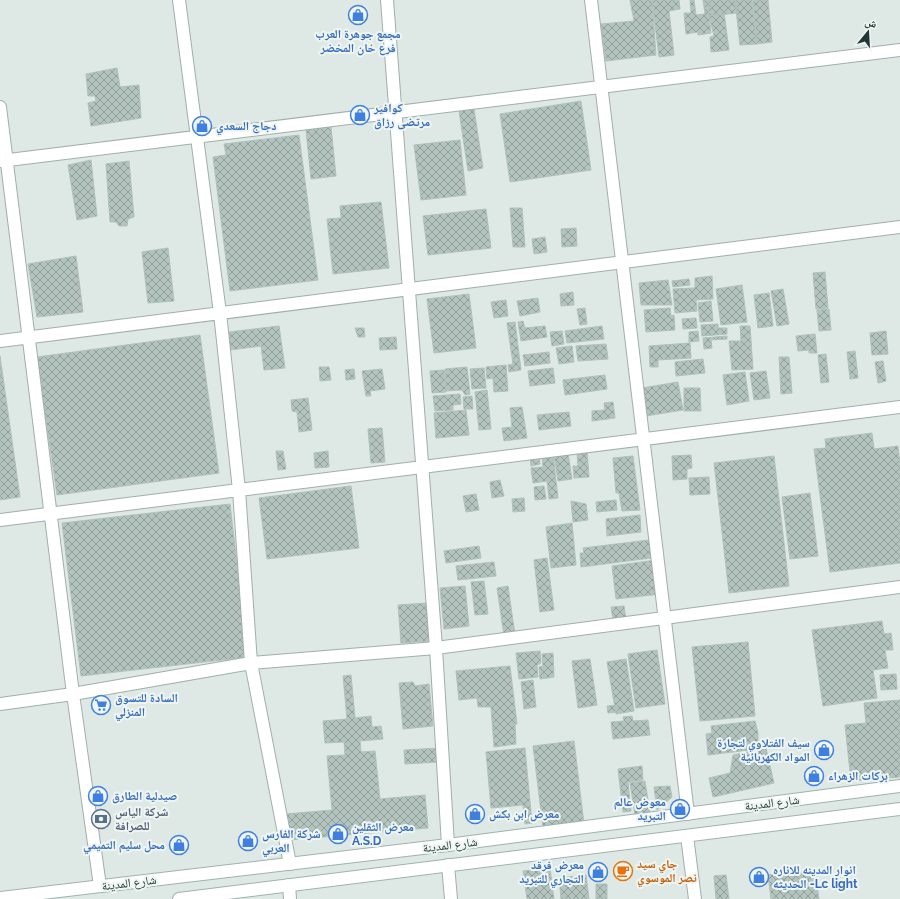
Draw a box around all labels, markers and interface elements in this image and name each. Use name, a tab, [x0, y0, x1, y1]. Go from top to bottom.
shop icon: مجمع جوهرة العرب فرع خان المخضر	[347, 4, 369, 26]
north arrow	[848, 12, 888, 52]
text: ش	[863, 15, 879, 32]
place label: مجمع جوهرة العرب فرع خان المخضر	[315, 27, 401, 56]
place label: كوافير مرتضى رزاق	[373, 101, 430, 130]
shop icon: كوافير مرتضى رزاق	[349, 104, 371, 126]
shop icon: دجاج السعدي	[191, 115, 213, 137]
place label: دجاج السعدي	[216, 119, 276, 136]
place label: السادة للتسوق المنزلي	[115, 691, 178, 722]
supermarket icon: السادة للتسوق المنزلي	[90, 694, 112, 716]
place label: سيف الفتلاوي لتجارة المواد الكهربائية	[717, 736, 810, 764]
shop icon: سيف الفتلاوي لتجارة المواد الكهربائية	[813, 739, 835, 761]
shop icon: بركات الزهراء	[803, 765, 825, 787]
place label: بركات الزهراء	[828, 769, 888, 783]
shop icon: صيدلية الطارق	[87, 785, 109, 807]
place label: صيدلية الطارق	[112, 789, 177, 804]
street label: شارع المدينة	[744, 793, 800, 814]
place label: معوض عالم التبريد	[614, 795, 666, 823]
shop icon: معوض عالم التبريد	[669, 798, 691, 820]
shop icon: معرض ابن بكش	[464, 803, 486, 825]
place label: شركة الياس للصرافة	[115, 805, 168, 833]
place label: معرض ابن بكش	[489, 807, 560, 822]
bank icon: شركة الياس للصرافة	[90, 808, 112, 830]
place label: معرض الثقلين A.S.D	[352, 820, 414, 848]
shop icon: معرض الثقلين A.S.D	[327, 823, 349, 845]
place label: شركة الفارس العربي	[262, 827, 321, 858]
shop icon: شركة الفارس العربي	[237, 830, 259, 852]
shop icon: محل سليم التميمي	[168, 834, 190, 856]
street label: شارع المدينة	[422, 835, 478, 856]
place label: محل سليم التميمي	[83, 838, 165, 855]
place label: جاي سيد نصر الموسوي	[637, 857, 697, 888]
place label: معرض فرقد التجاري للتبريد	[519, 858, 584, 889]
cafe icon: جاي سيد نصر الموسوي	[612, 860, 634, 882]
shop icon: معرض فرقد التجاري للتبريد	[587, 861, 609, 883]
place label: انوار المدينه للاناره الحديثه -Lc light	[773, 863, 858, 891]
shop icon: انوار المدينه للاناره الحديثه -Lc light	[748, 866, 770, 888]
street label: شارع المدينة	[101, 873, 157, 894]

